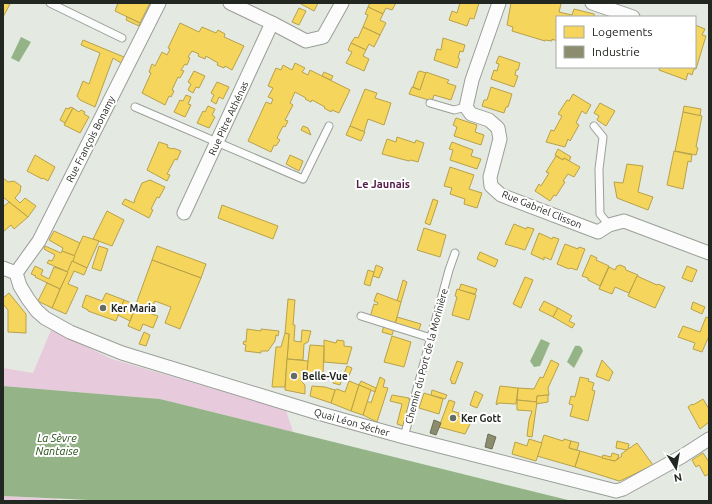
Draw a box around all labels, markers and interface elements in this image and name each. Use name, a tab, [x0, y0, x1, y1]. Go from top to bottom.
legend	[556, 16, 696, 68]
text: Logements	[592, 25, 652, 38]
text: Industrie	[592, 45, 640, 58]
street label: Rue Pitre Athénas	[206, 79, 250, 157]
street label: Rue François Bonamy	[64, 94, 117, 184]
district label: Le Jaunais	[356, 178, 410, 190]
street label: Rue Gabriel Clisson	[500, 188, 583, 231]
street label: Chemin du Port de la Morinière	[403, 287, 450, 425]
marker: Ker Maria	[98, 303, 108, 313]
place label: Ker Maria	[111, 303, 156, 314]
marker: Belle-Vue	[289, 371, 299, 381]
place label: Belle-Vue	[302, 371, 348, 382]
street label: Quai Léon Sécher	[313, 406, 391, 439]
marker: Ker Gott	[448, 413, 458, 423]
place label: Ker Gott	[461, 413, 502, 424]
water label: La Sèvre Nantaise	[36, 432, 79, 457]
north arrow	[656, 448, 696, 488]
text: N	[673, 471, 683, 484]

